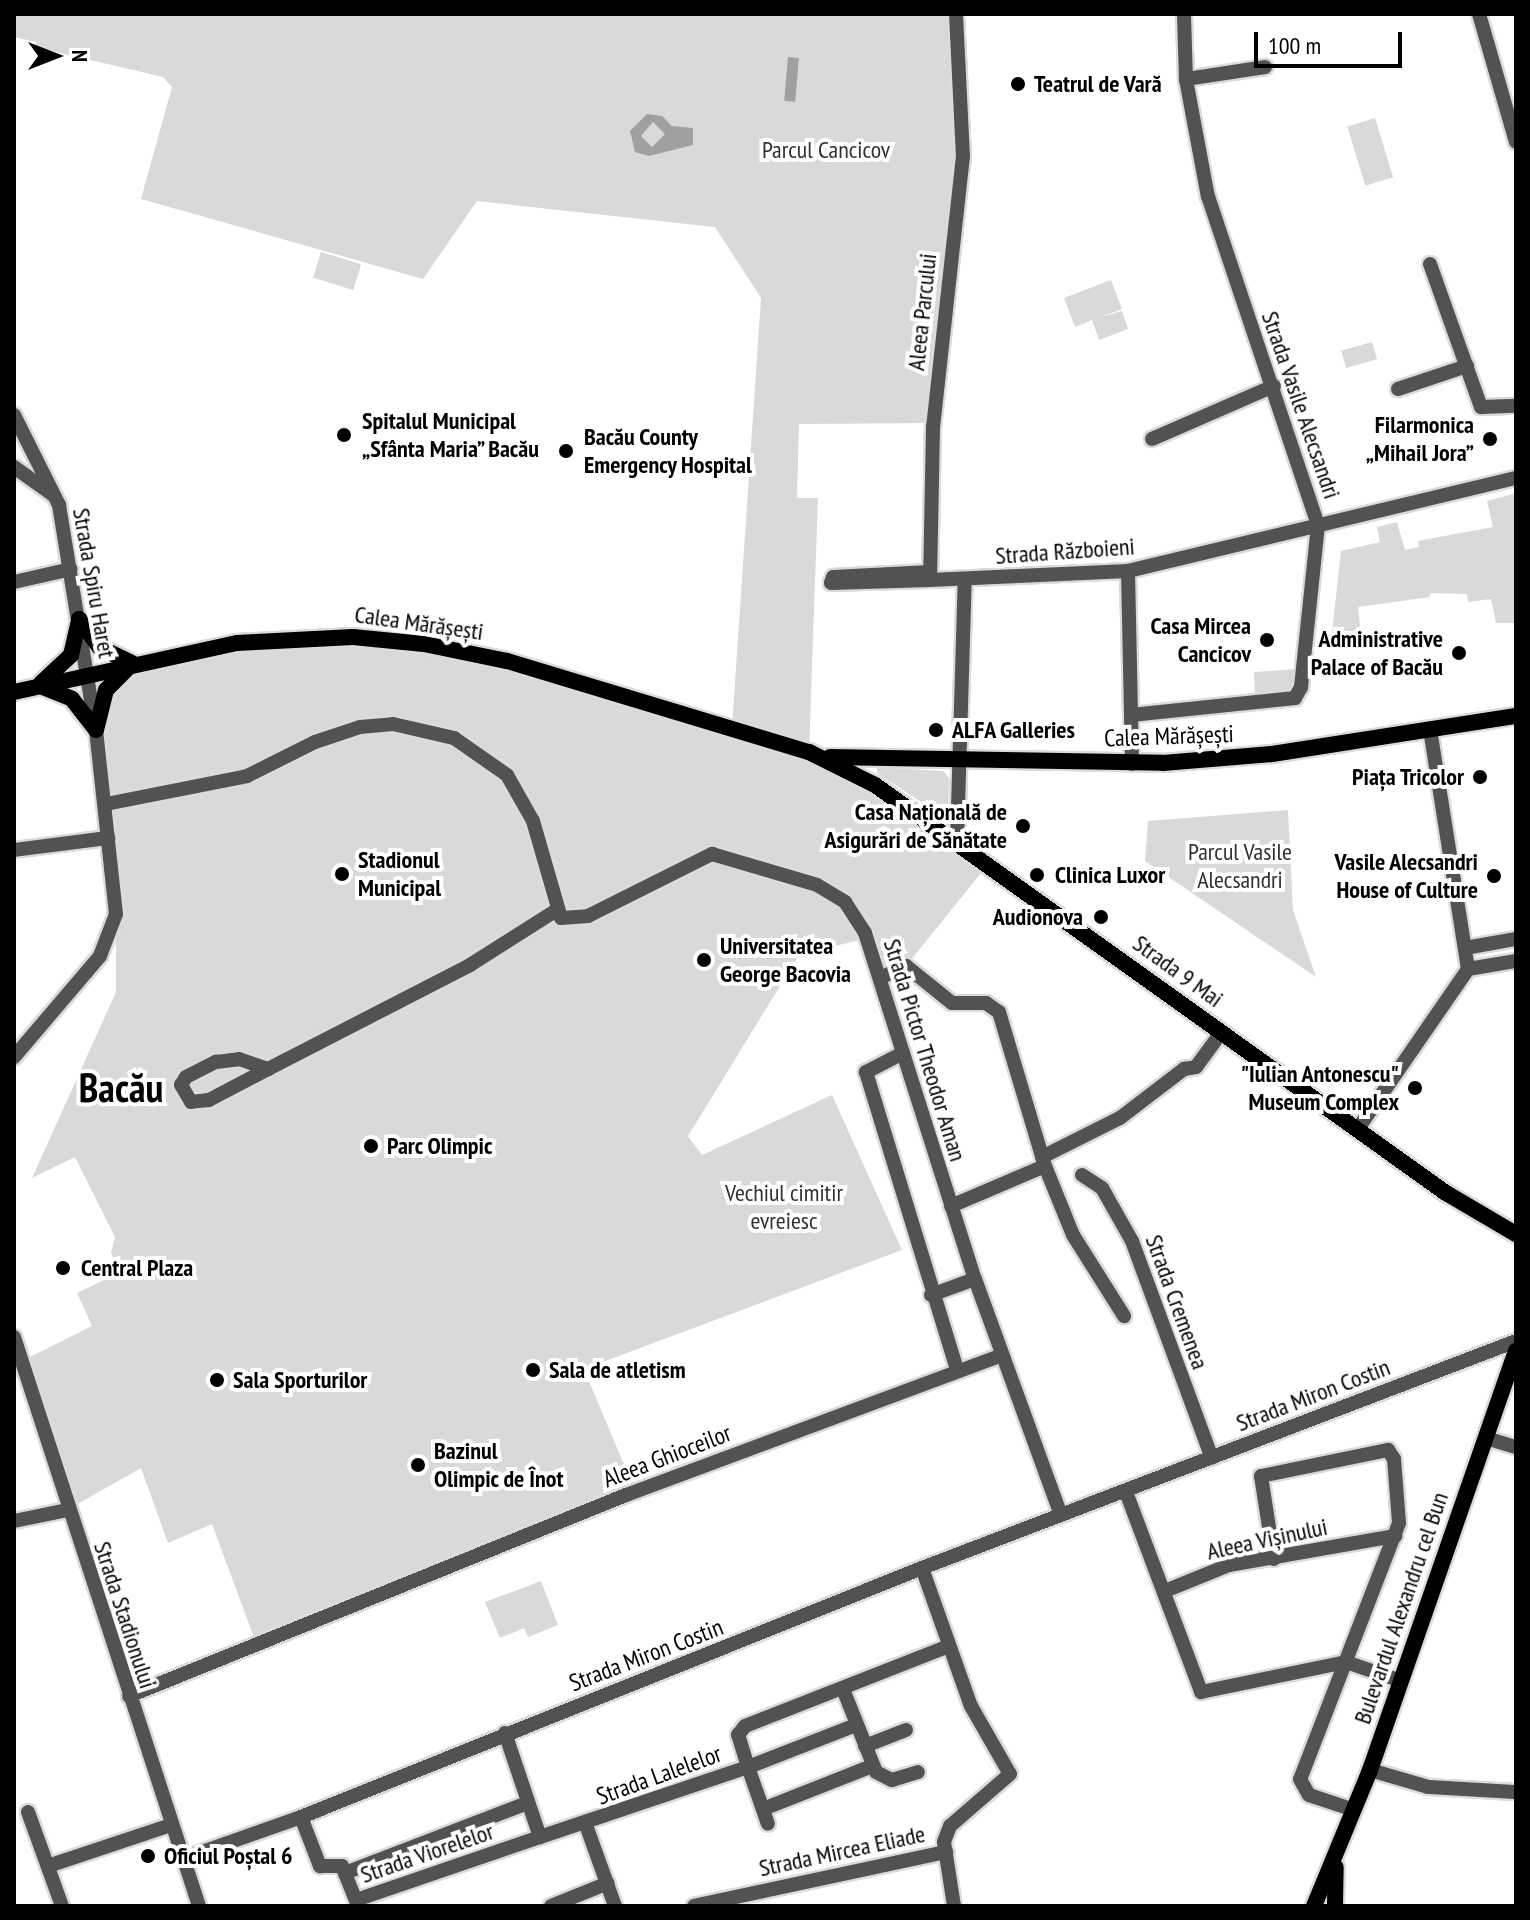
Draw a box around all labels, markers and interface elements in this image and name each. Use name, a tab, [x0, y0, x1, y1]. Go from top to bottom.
north arrow	[16, 16, 96, 96]
scale bar	[1258, 16, 1406, 66]
text: 100 m	[1268, 30, 1321, 61]
text: N	[66, 50, 94, 62]
place label: Teatrul de Vară	[1034, 70, 1162, 98]
marker: Teatrul de Vară	[1009, 75, 1027, 93]
park label: Parcul Cancicov	[762, 136, 890, 164]
street label: Aleea Parcului	[902, 252, 942, 372]
street label: Strada Vasile Alecsandri	[1255, 307, 1347, 503]
place label: Spitalul Municipal „Sfânta Maria” Bacău	[362, 407, 541, 463]
place label: Filarmonica „Mihail Jora”	[1366, 411, 1474, 467]
place label: Bacău County Emergency Hospital	[584, 423, 753, 479]
marker: Spitalul Municipal „Sfânta Maria” Bacău	[333, 424, 355, 446]
marker: Filarmonica „Mihail Jora”	[1481, 430, 1499, 448]
marker: Bacău County Emergency Hospital	[555, 440, 577, 462]
street label: Strada Spiru Haret	[67, 506, 121, 660]
street label: Strada Războieni	[994, 532, 1136, 570]
street label: Calea Mărășești	[353, 600, 485, 646]
place label: Casa Mircea Cancicov	[1150, 612, 1251, 668]
place label: Administrative Palace of Bacău	[1311, 625, 1443, 681]
marker: Casa Mircea Cancicov	[1258, 631, 1276, 649]
marker: Administrative Palace of Bacău	[1450, 644, 1468, 662]
place label: ALFA Galleries	[952, 716, 1076, 744]
street label: Calea Mărășești	[1104, 719, 1234, 753]
marker: ALFA Galleries	[927, 721, 945, 739]
place label: Piața Tricolor	[1351, 763, 1464, 791]
marker: Piața Tricolor	[1471, 768, 1489, 786]
place label: Casa Națională de Asigurări de Sănătate	[824, 798, 1007, 854]
marker: Casa Națională de Asigurări de Sănătate	[1014, 817, 1032, 835]
park label: Parcul Vasile Alecsandri	[1188, 838, 1292, 894]
place label: Stadionul Municipal	[358, 846, 441, 902]
place label: Vasile Alecsandri House of Culture	[1334, 848, 1478, 904]
place label: Clinica Luxor	[1055, 861, 1165, 889]
marker: Clinica Luxor	[1026, 864, 1048, 886]
marker: Stadionul Municipal	[333, 865, 351, 883]
marker: Vasile Alecsandri House of Culture	[1485, 867, 1503, 885]
place label: Audionova	[993, 903, 1083, 931]
marker: Audionova	[1090, 906, 1112, 928]
street label: Strada 9 Mai	[1127, 929, 1229, 1013]
place label: Universitatea George Bacovia	[720, 932, 851, 988]
street label: Strada Pictor Theodor Aman	[877, 935, 973, 1165]
marker: Universitatea George Bacovia	[695, 951, 713, 969]
place label: "Iulian Antonescu" Museum Complex	[1240, 1060, 1399, 1116]
district label: Bacău	[79, 1063, 163, 1111]
marker: "Iulian Antonescu" Museum Complex	[1406, 1079, 1424, 1097]
place label: Parc Olimpic	[387, 1132, 493, 1160]
marker: Parc Olimpic	[362, 1137, 380, 1155]
park label: Vechiul cimitir evreiesc	[725, 1179, 843, 1235]
street label: Strada Cremenea	[1139, 1231, 1215, 1373]
place label: Central Plaza	[81, 1254, 193, 1282]
marker: Central Plaza	[52, 1257, 74, 1279]
street label: Strada Miron Costin	[1232, 1352, 1394, 1438]
place label: Sala de atletism	[549, 1356, 686, 1384]
marker: Sala de atletism	[524, 1361, 542, 1379]
place label: Sala Sporturilor	[233, 1366, 367, 1394]
marker: Sala Sporturilor	[208, 1371, 226, 1389]
street label: Aleea Ghioceilor	[599, 1418, 735, 1494]
place label: Bazinul Olimpic de Înot	[434, 1437, 564, 1493]
marker: Bazinul Olimpic de Înot	[409, 1456, 427, 1474]
street label: Bulevardul Alexandru cel Bun	[1348, 1488, 1454, 1728]
street label: Aleea Vișinului	[1204, 1512, 1330, 1566]
street label: Strada Stadionului	[88, 1538, 162, 1692]
street label: Strada Miron Costin	[565, 1612, 727, 1698]
street label: Strada Lalelelor	[593, 1739, 725, 1811]
street label: Strada Viorelelor	[356, 1817, 498, 1889]
street label: Strada Mircea Eliade	[756, 1819, 928, 1883]
place label: Oficiul Poștal 6	[164, 1842, 292, 1870]
marker: Oficiul Poștal 6	[139, 1847, 157, 1865]

